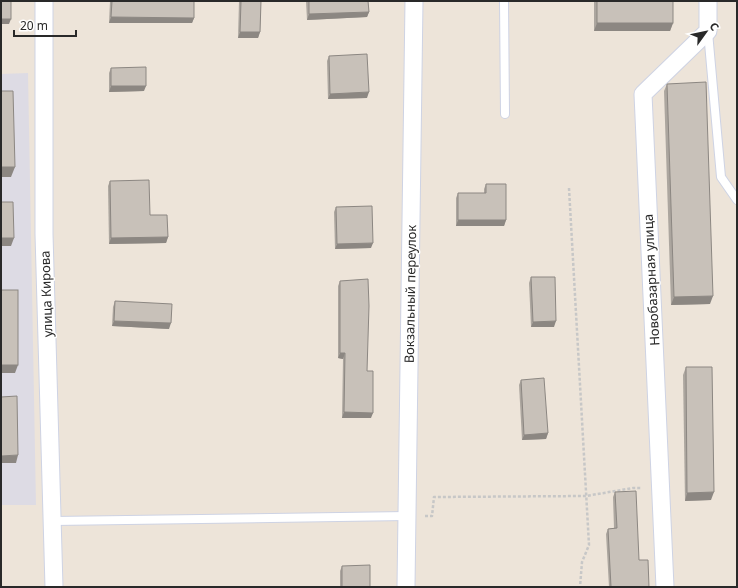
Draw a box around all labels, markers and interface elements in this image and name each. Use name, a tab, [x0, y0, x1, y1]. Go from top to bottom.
scale bar	[14, 12, 76, 38]
north arrow	[686, 12, 726, 52]
text: 20 m	[20, 17, 48, 34]
text: С	[707, 19, 723, 33]
street label: Новобазарная улица	[639, 214, 663, 346]
street label: Вокзальный переулок	[400, 224, 420, 363]
street label: улица Кирова	[35, 250, 57, 338]

